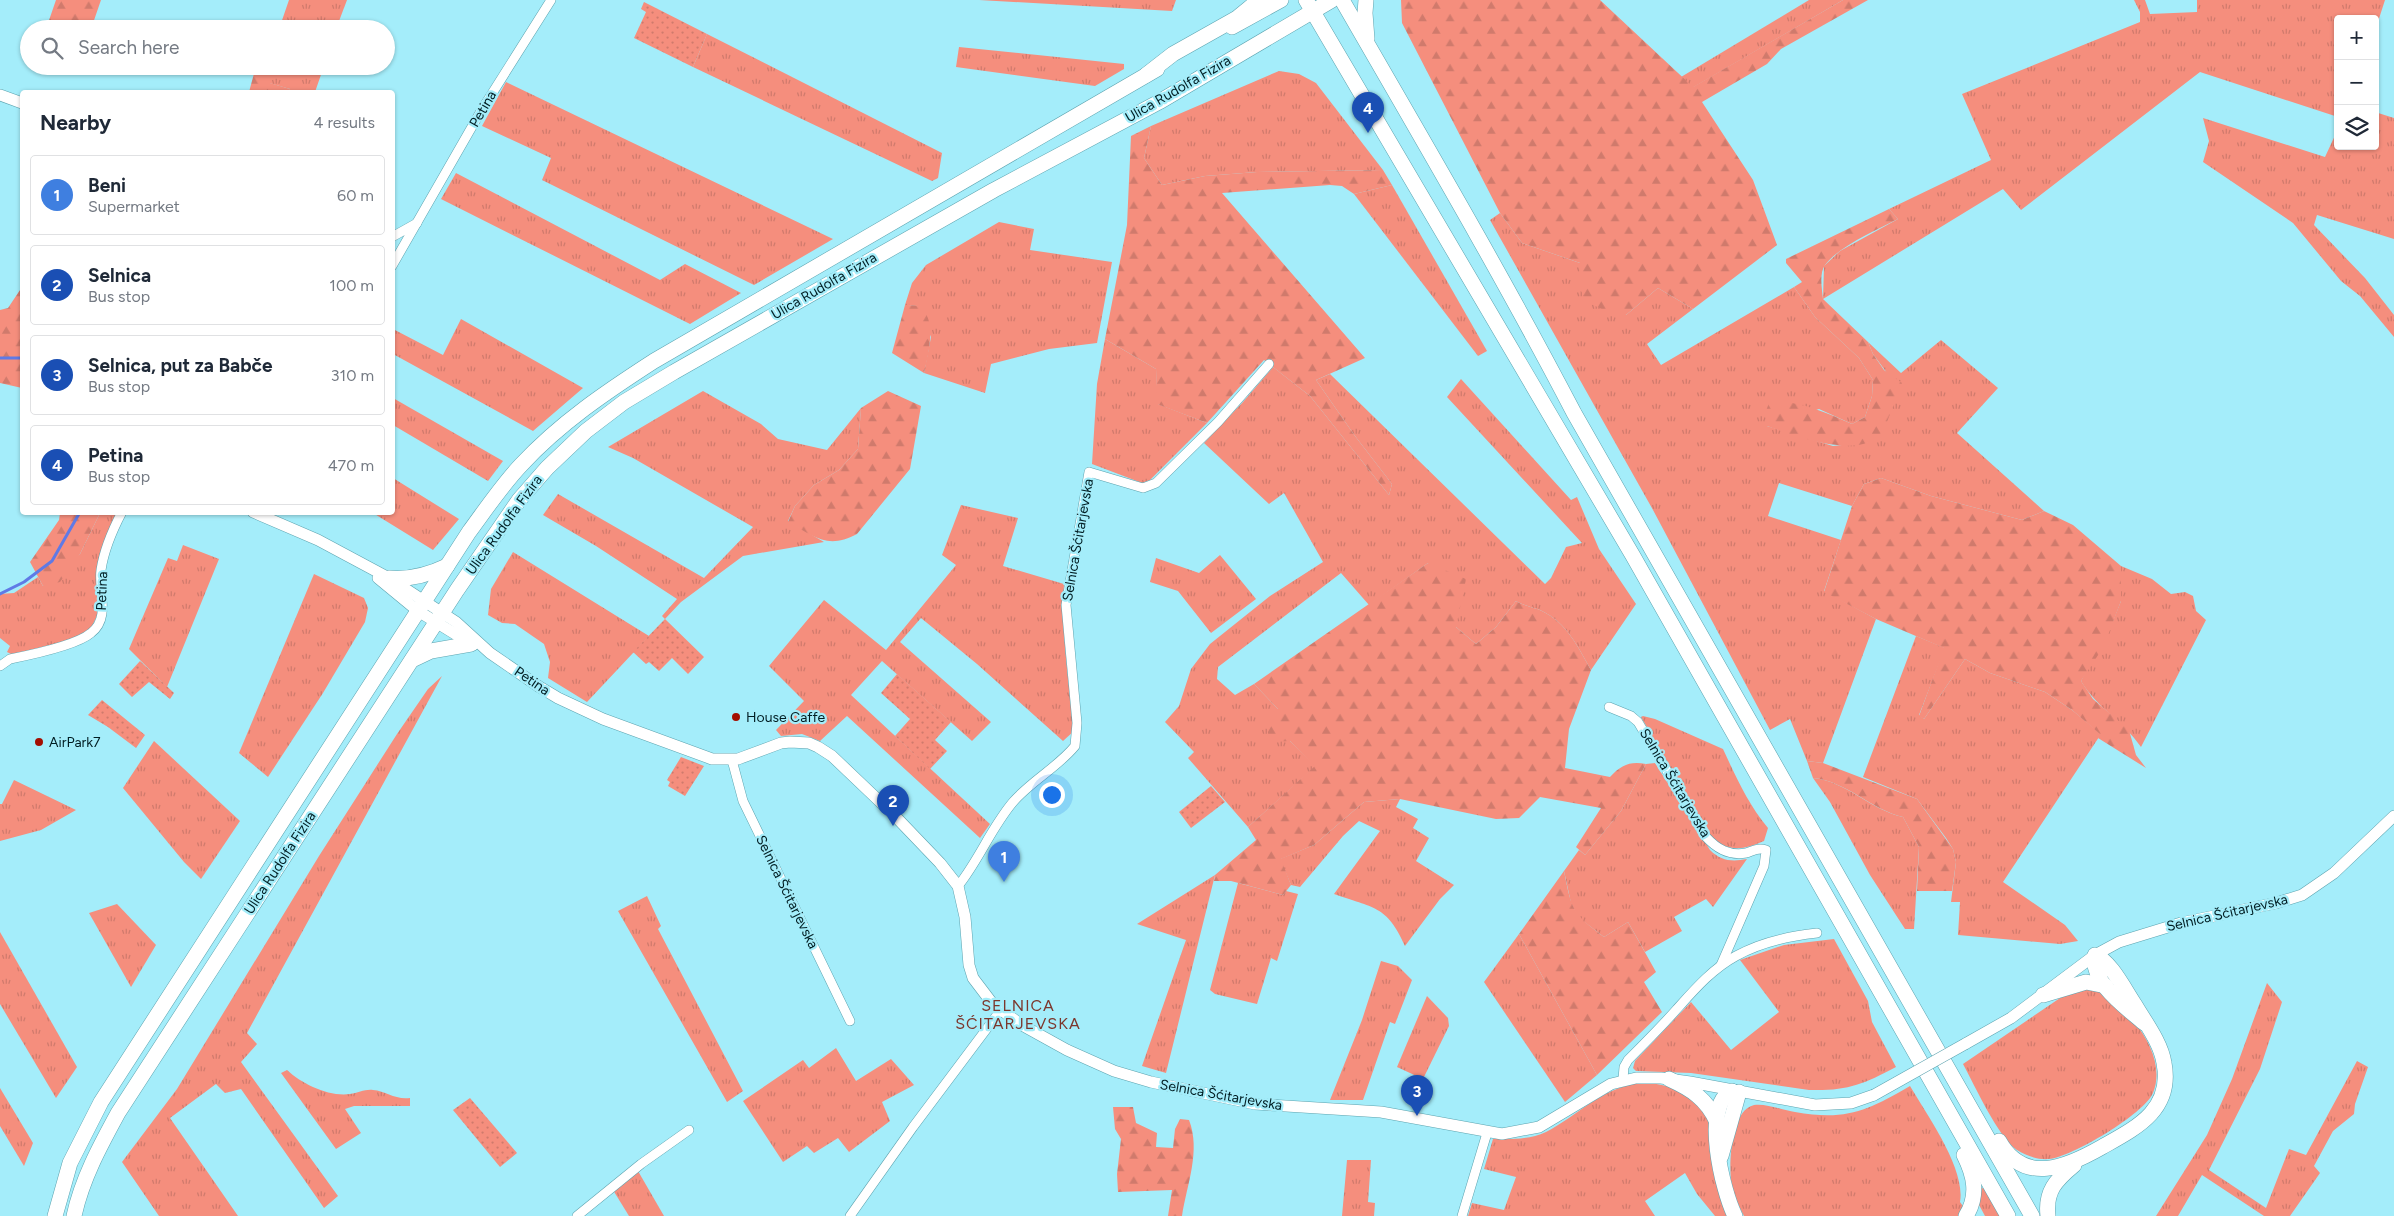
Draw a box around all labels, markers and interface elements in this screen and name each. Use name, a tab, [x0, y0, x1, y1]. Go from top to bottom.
map controls	[2334, 15, 2379, 150]
button: +	[2334, 15, 2379, 60]
search box	[20, 20, 395, 75]
icon: search	[38, 34, 66, 62]
text: Search here	[78, 36, 180, 59]
street label: Ulica Rudolfa Fizira	[1122, 52, 1234, 126]
button: −	[2334, 60, 2379, 105]
street label: Petina	[466, 88, 500, 130]
pin: 4	[1352, 92, 1384, 133]
button: layers	[2334, 105, 2379, 150]
text: Nearby	[40, 110, 111, 135]
text: 4 results	[314, 113, 375, 132]
text: Beni	[88, 174, 126, 197]
text: 1	[54, 186, 60, 205]
text: 60 m	[337, 186, 374, 205]
text: Supermarket	[88, 197, 180, 216]
street label: Ulica Rudolfa Fizira	[768, 249, 880, 323]
text: Selnica	[88, 264, 151, 287]
text: 2	[52, 276, 62, 295]
text: 100 m	[329, 276, 374, 295]
text: Bus stop	[88, 287, 150, 306]
text: Selnica, put za Babče	[88, 354, 272, 377]
text: 3	[53, 366, 61, 385]
text: 310 m	[331, 366, 374, 385]
text: Bus stop	[88, 377, 150, 396]
text: Petina	[88, 444, 143, 467]
text: 4	[52, 456, 62, 475]
text: 470 m	[328, 456, 374, 475]
text: Bus stop	[88, 467, 150, 486]
street label: Ulica Rudolfa Fizira	[462, 472, 546, 578]
street label: Selnica Šćitarjevska	[1059, 478, 1097, 602]
street label: Petina	[93, 571, 111, 611]
street label: Petina	[511, 663, 553, 699]
place label: House Caffe	[746, 709, 826, 726]
marker: House Caffe	[730, 711, 742, 723]
street label: Selnica Šćitarjevska	[1636, 726, 1714, 840]
place label: AirPark7	[49, 734, 101, 751]
marker: AirPark7	[33, 736, 45, 748]
your location	[1039, 782, 1065, 808]
pin: 2	[877, 785, 909, 826]
street label: Ulica Rudolfa Fizira	[240, 808, 320, 918]
street label: Selnica Šćitarjevska	[752, 833, 822, 951]
pin: 1	[988, 841, 1020, 882]
street label: Selnica Šćitarjevska	[2165, 891, 2289, 935]
district label: SELNICA ŠĆITARJEVSKA	[955, 996, 1081, 1033]
pin: 3	[1401, 1075, 1433, 1116]
street label: Selnica Šćitarjevska	[1159, 1076, 1283, 1114]

